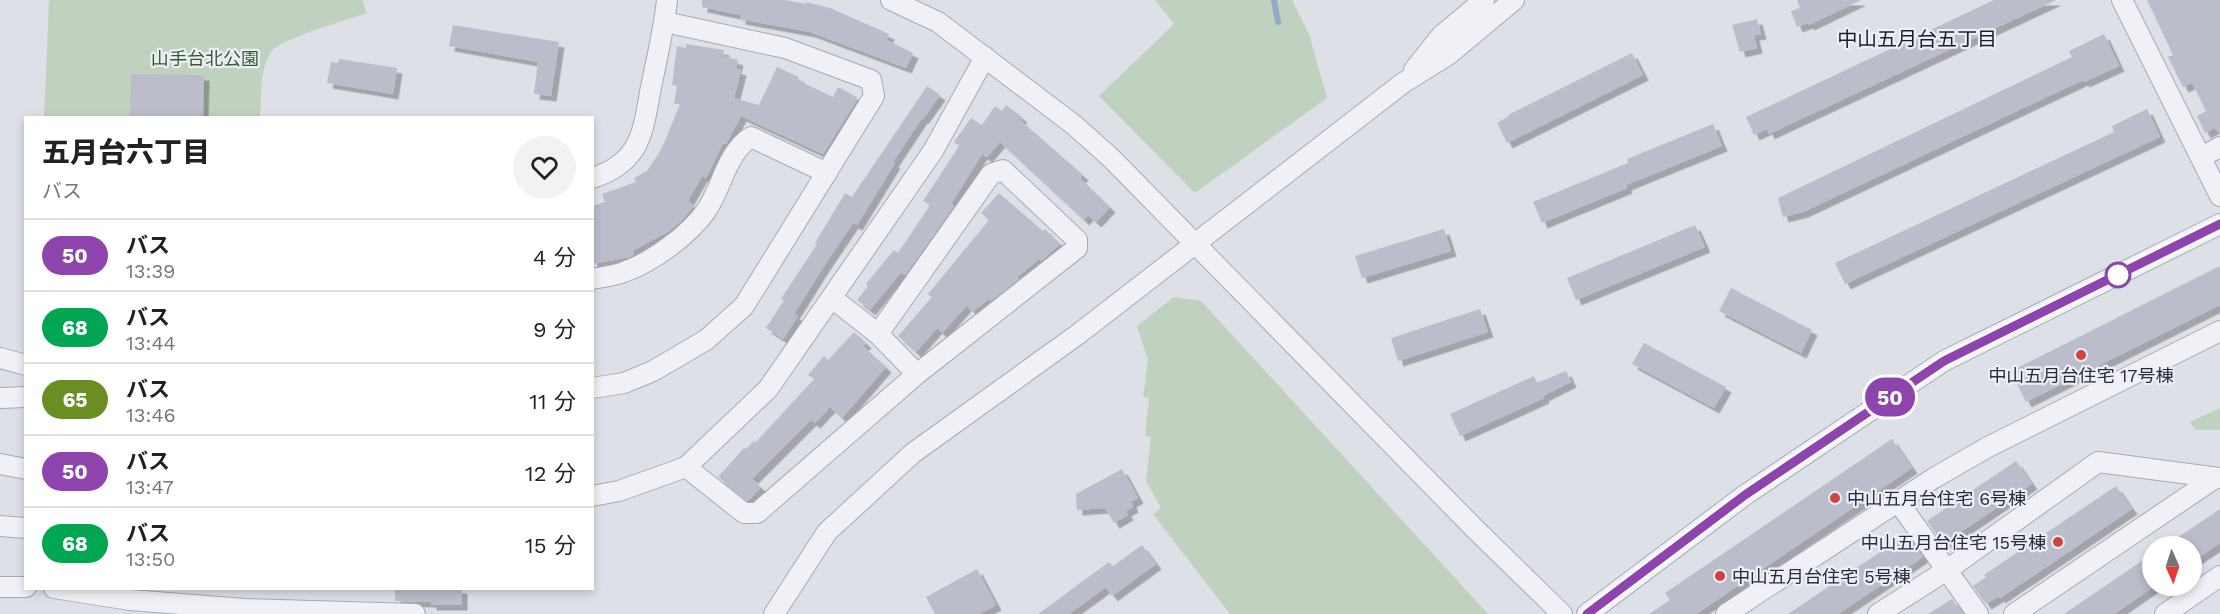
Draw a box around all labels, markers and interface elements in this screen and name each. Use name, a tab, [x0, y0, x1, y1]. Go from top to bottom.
district label: 中山五月台五丁目	[1837, 27, 1997, 51]
park label: 山手台北公園	[151, 48, 259, 69]
text: 五月台六丁目	[42, 136, 210, 169]
button: heart	[513, 136, 576, 199]
text: バス	[42, 179, 82, 203]
text: バス	[126, 233, 170, 258]
text: 50	[62, 243, 88, 268]
text: 4 分	[533, 245, 576, 270]
text: 13:39	[126, 259, 175, 283]
unlabelled marker	[2105, 262, 2131, 288]
text: バス	[126, 305, 170, 330]
text: 68	[62, 315, 88, 340]
text: 9 分	[533, 317, 576, 342]
text: 13:44	[126, 331, 176, 355]
marker: 中山五月台住宅 17号棟	[2074, 348, 2088, 362]
place label: 中山五月台住宅 17号棟	[1989, 365, 2173, 386]
text: バス	[126, 377, 170, 402]
line badge: 50	[1863, 378, 1917, 416]
text: 50	[1877, 385, 1903, 410]
text: 65	[62, 387, 88, 412]
text: 11 分	[529, 389, 576, 414]
text: 13:46	[126, 403, 176, 427]
text: バス	[126, 449, 170, 474]
text: 50	[62, 459, 88, 484]
text: 12 分	[525, 461, 576, 486]
text: 13:47	[126, 475, 174, 499]
place label: 中山五月台住宅 6号棟	[1847, 488, 2026, 509]
marker: 中山五月台住宅 6号棟	[1828, 491, 1842, 505]
text: バス	[126, 521, 170, 546]
text: 68	[62, 531, 88, 556]
place label: 中山五月台住宅 15号棟	[1861, 532, 2046, 553]
text: 15 分	[525, 533, 576, 558]
marker: 中山五月台住宅 15号棟	[2051, 535, 2065, 549]
north arrow	[2142, 536, 2202, 596]
map controls	[2142, 536, 2202, 596]
text: 13:50	[126, 547, 175, 571]
place label: 中山五月台住宅 5号棟	[1732, 566, 1911, 587]
marker: 中山五月台住宅 5号棟	[1713, 569, 1727, 583]

